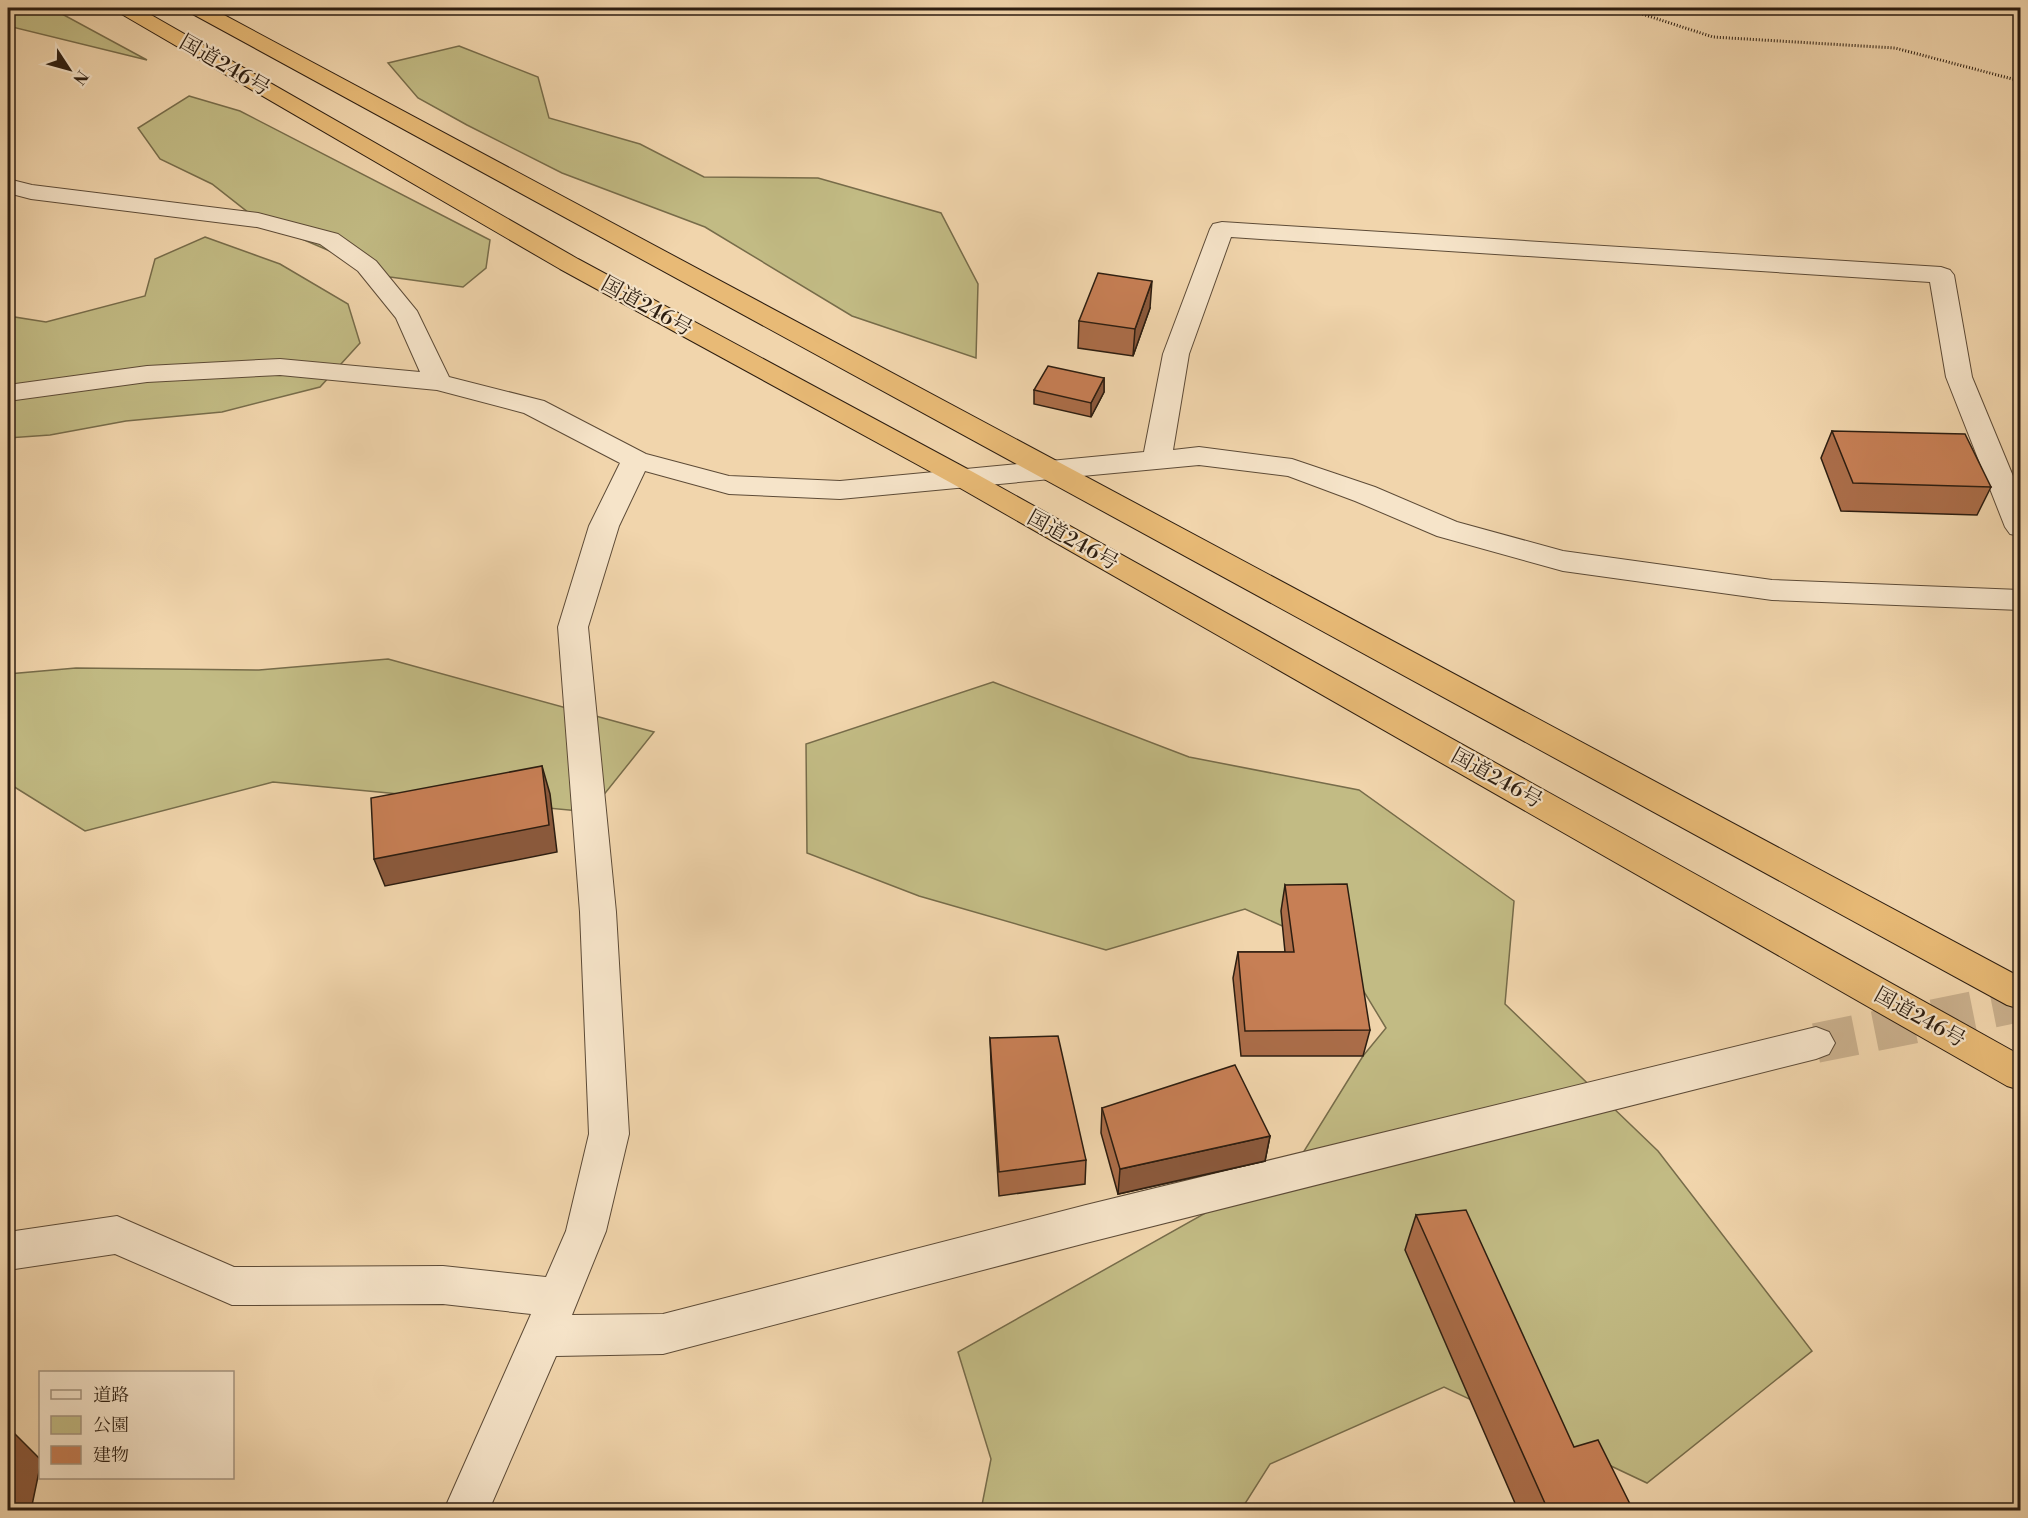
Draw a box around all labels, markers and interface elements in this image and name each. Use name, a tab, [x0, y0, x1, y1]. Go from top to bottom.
street label: 国道246号	[175, 30, 274, 102]
north arrow	[39, 39, 99, 99]
text: N	[68, 66, 92, 89]
street label: 国道246号	[596, 271, 697, 343]
street label: 国道246号	[1022, 505, 1123, 577]
street label: 国道246号	[1446, 743, 1547, 815]
street label: 国道246号	[1869, 982, 1970, 1054]
legend	[39, 1371, 234, 1479]
text: 道路	[93, 1384, 129, 1407]
text: 公園	[93, 1414, 129, 1437]
text: 建物	[93, 1444, 129, 1467]

